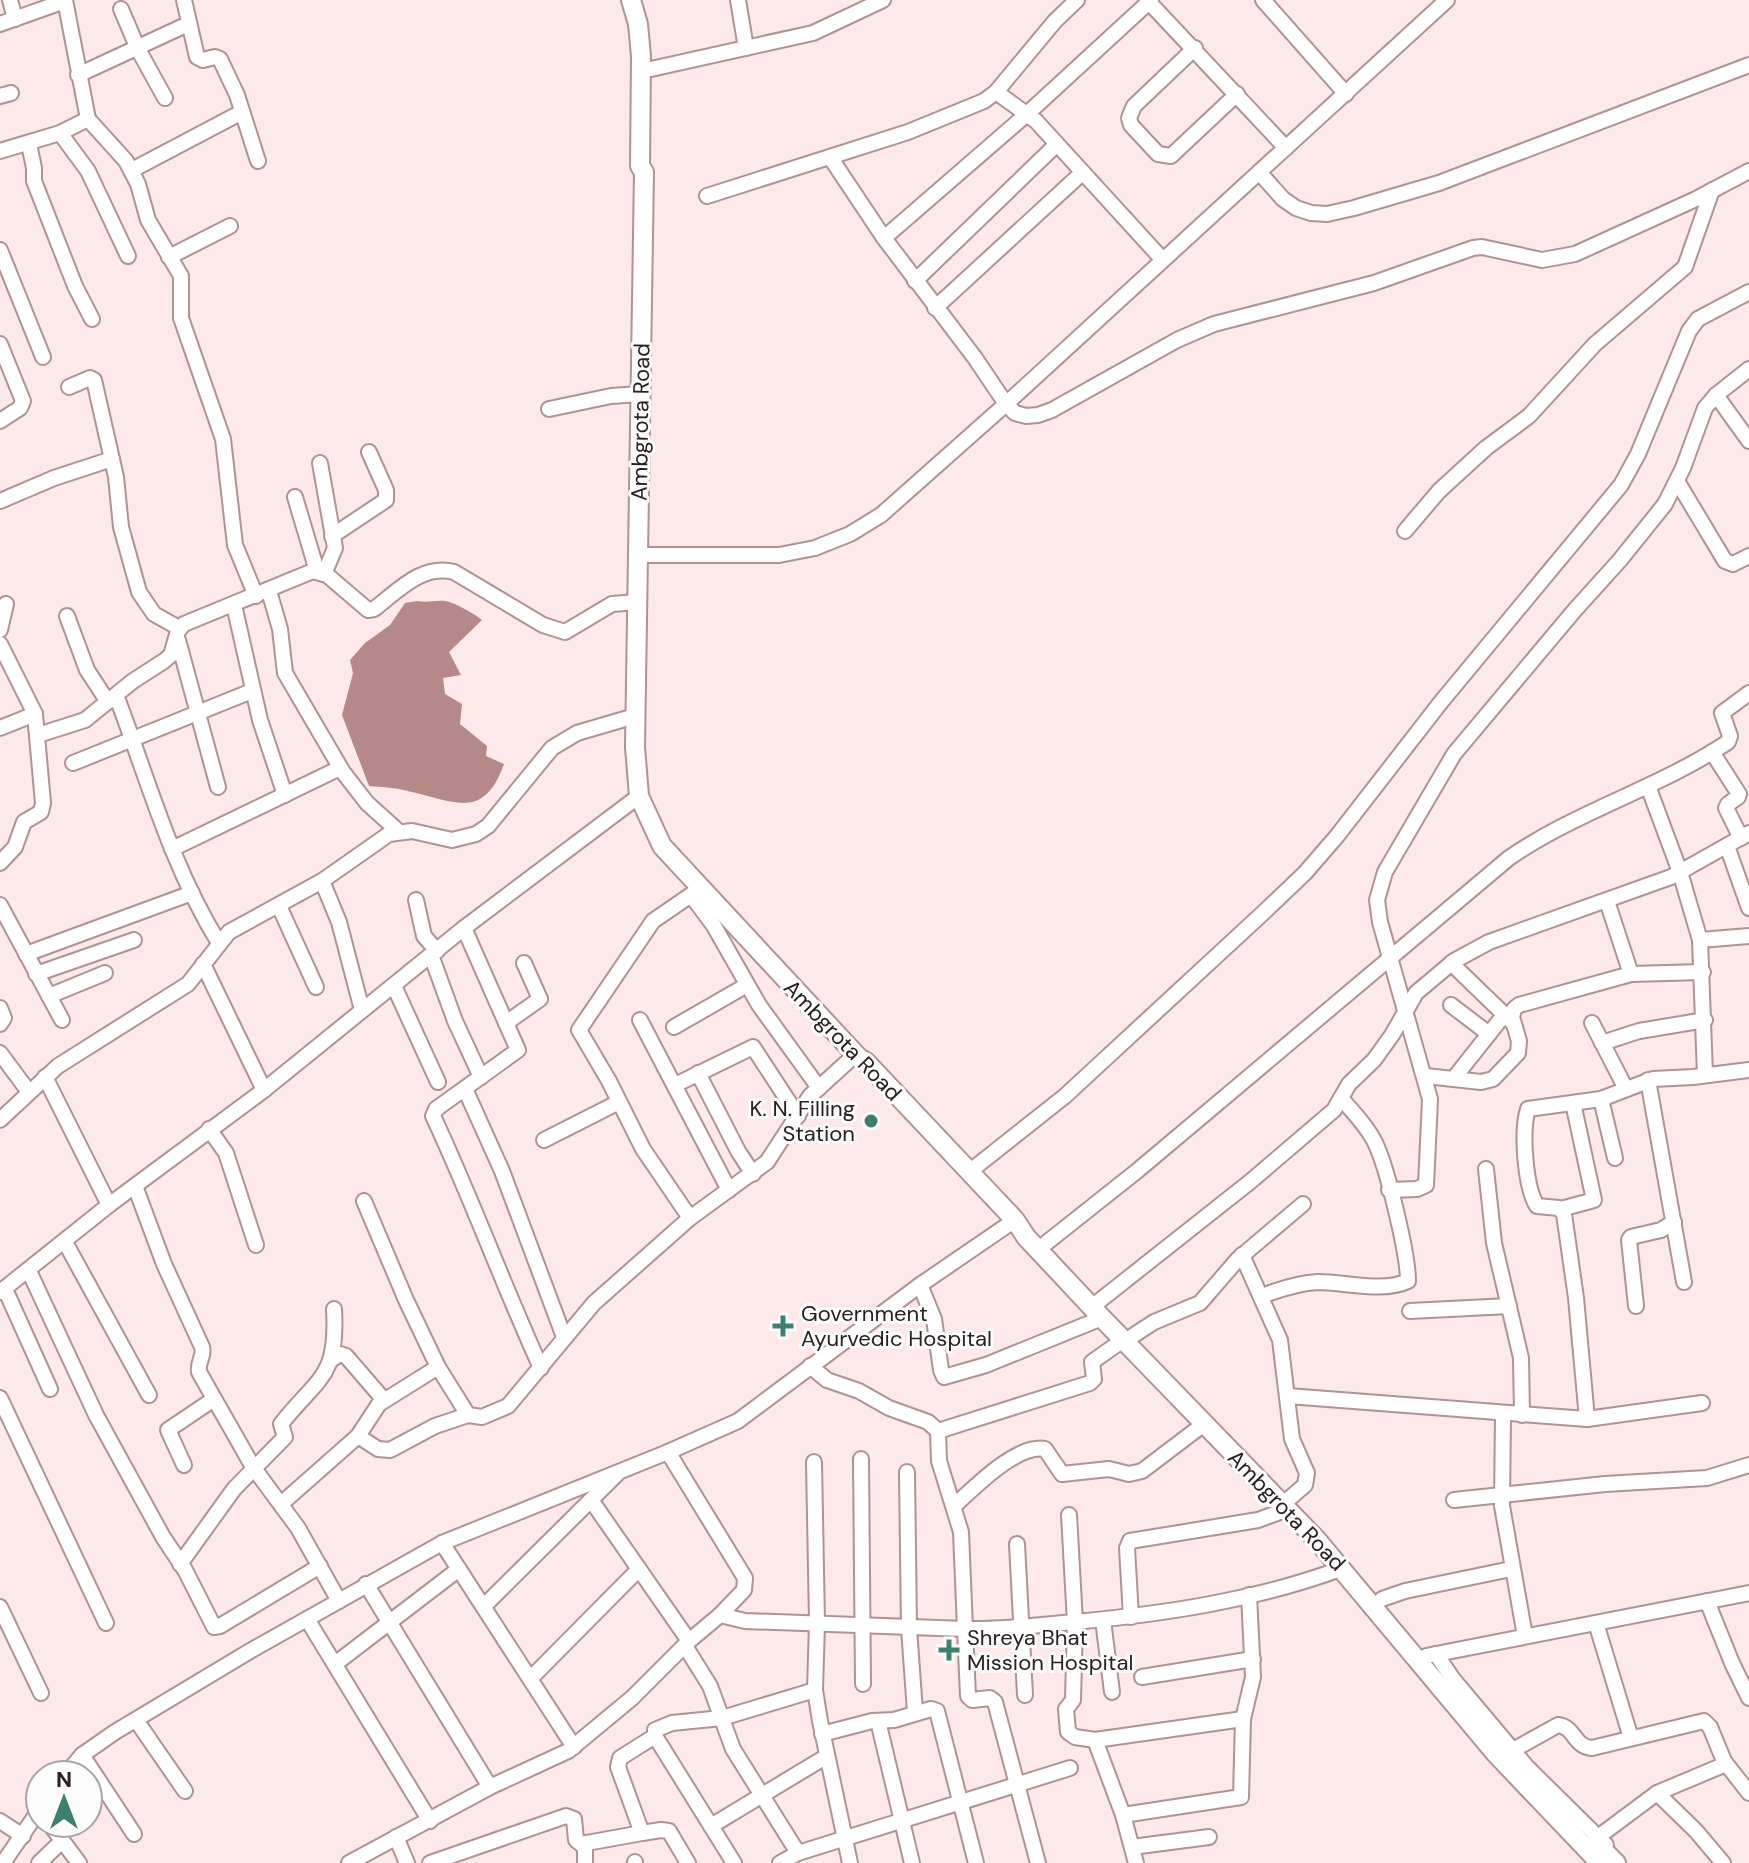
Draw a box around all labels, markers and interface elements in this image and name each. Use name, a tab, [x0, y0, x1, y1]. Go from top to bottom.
street label: Ambgrota Road	[625, 343, 656, 501]
street label: Ambgrota Road	[777, 974, 908, 1107]
place label: K. N. Filling Station	[749, 1094, 855, 1148]
marker: K. N. Filling Station	[862, 1112, 880, 1130]
place label: Government Ayurvedic Hospital	[801, 1299, 992, 1353]
marker: Government Ayurvedic Hospital	[772, 1315, 794, 1337]
street label: Ambgrota Road	[1221, 1444, 1352, 1577]
place label: Shreya Bhat Mission Hospital	[967, 1623, 1133, 1677]
marker: Shreya Bhat Mission Hospital	[938, 1639, 960, 1661]
north arrow	[24, 1759, 104, 1839]
text: N	[56, 1765, 72, 1794]

